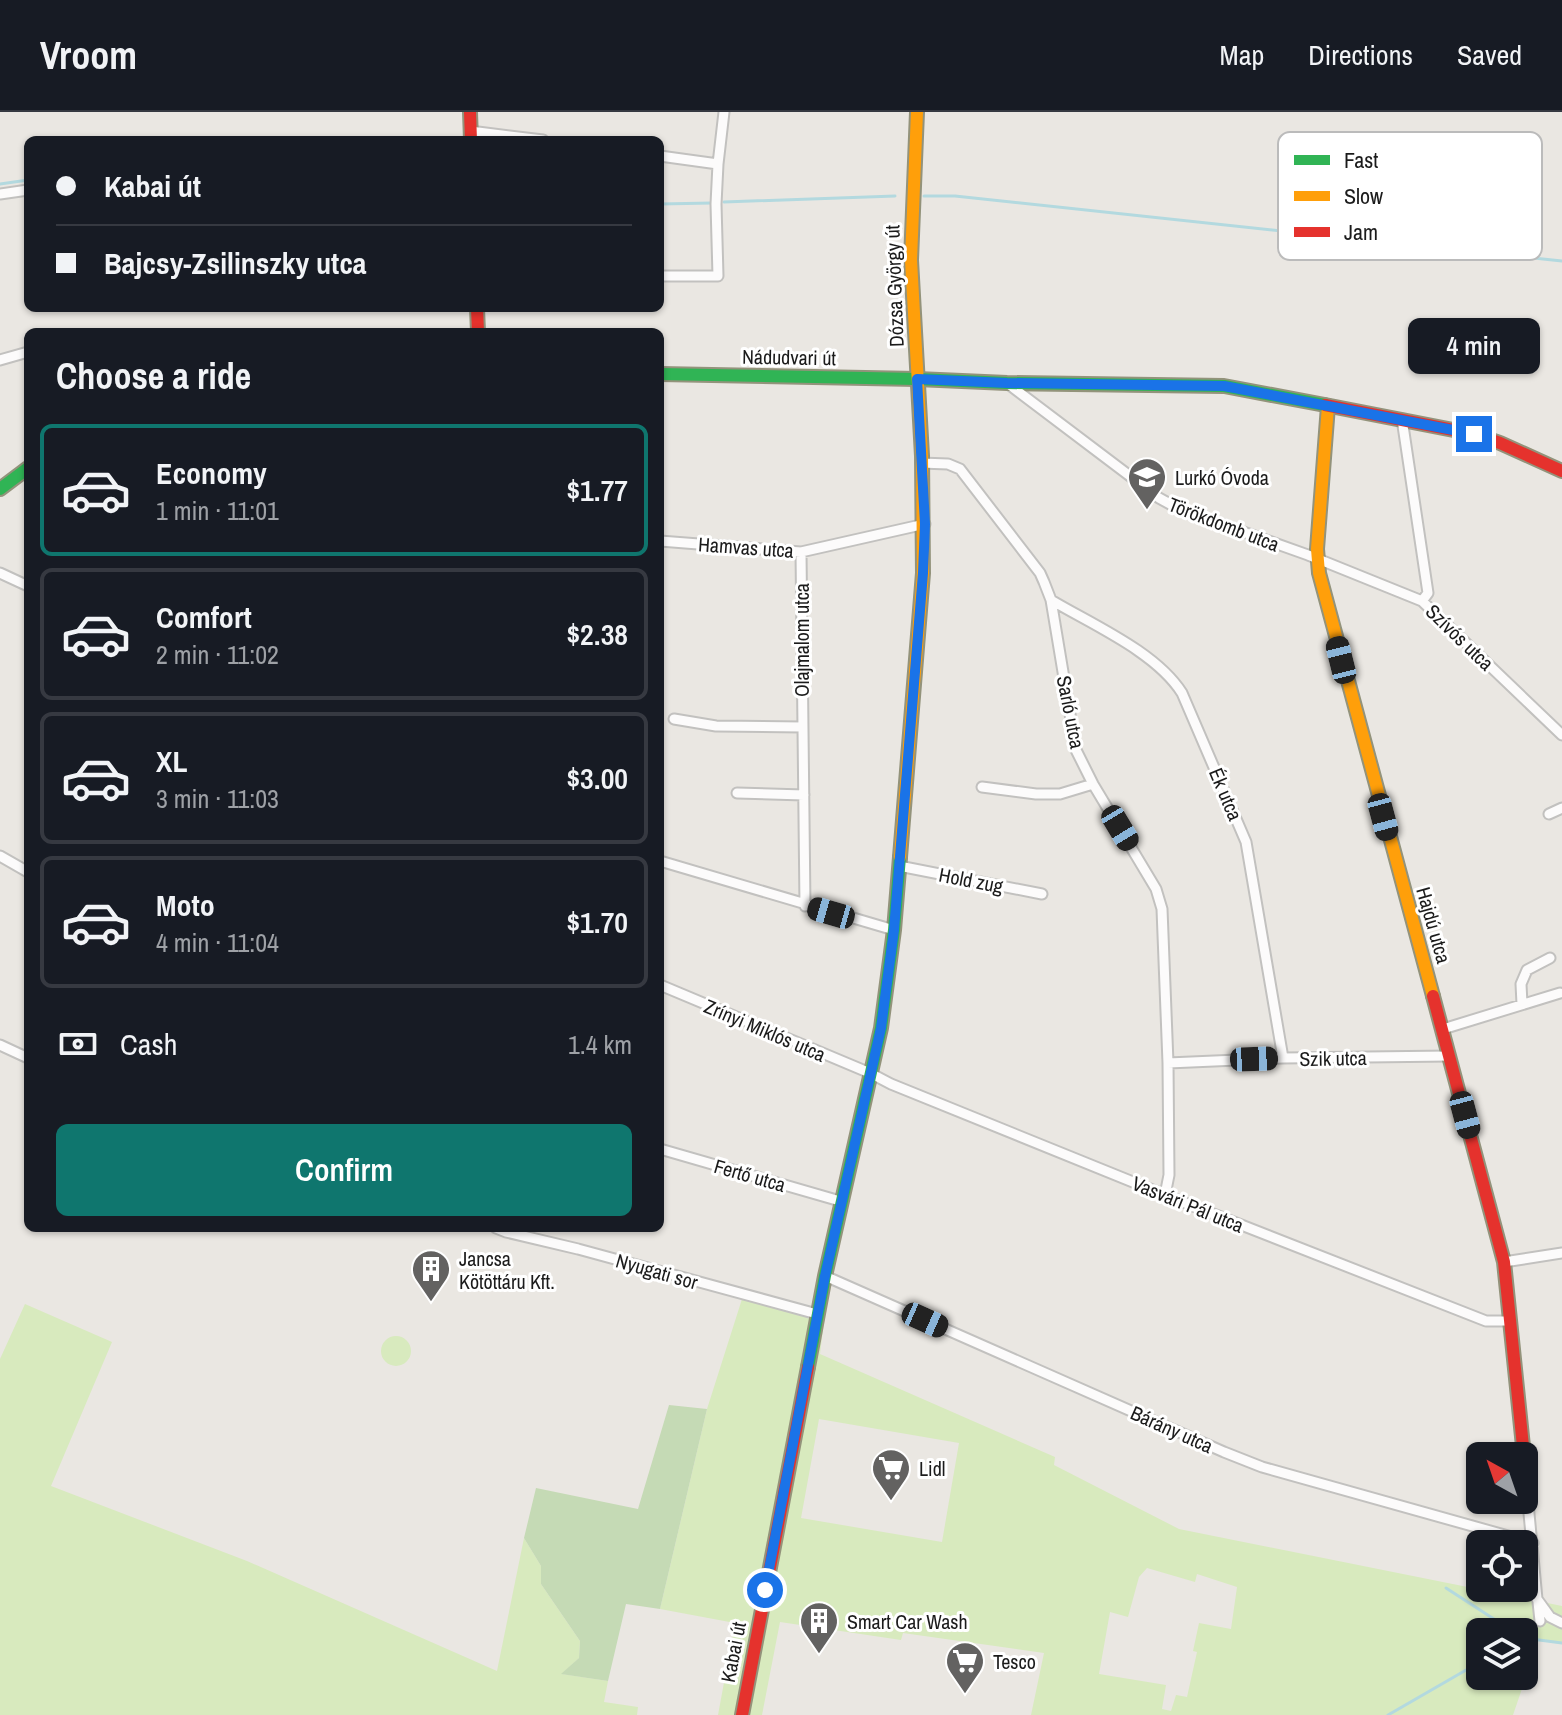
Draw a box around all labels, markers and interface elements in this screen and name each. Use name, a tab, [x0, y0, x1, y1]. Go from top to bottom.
text: Vroom	[40, 30, 137, 81]
text: Map	[1220, 36, 1264, 74]
text: Directions	[1308, 36, 1413, 74]
text: Saved	[1457, 36, 1522, 74]
legend	[1278, 132, 1542, 260]
text: Fast	[1344, 145, 1378, 175]
text: Kabai út	[104, 166, 201, 206]
text: Slow	[1344, 181, 1383, 211]
text: Jam	[1344, 217, 1378, 247]
street label: Dózsa György út	[878, 224, 910, 348]
text: Bajcsy-Zsilinszky utca	[104, 243, 367, 283]
callout: 4 min	[1408, 318, 1540, 374]
text: 4 min	[1447, 328, 1501, 363]
street label: Nádudvari út	[742, 343, 837, 371]
text: Choose a ride	[56, 352, 251, 400]
route end	[1456, 416, 1492, 452]
text: Economy	[156, 453, 267, 493]
icon: car	[60, 454, 132, 526]
school or university icon: Lurkó Óvoda	[1126, 456, 1168, 511]
place label: Lurkó Óvoda	[1175, 464, 1269, 491]
text: $1.77	[566, 470, 628, 510]
street label: Törökdomb utca	[1165, 490, 1283, 558]
text: 1 min · 11:01	[156, 493, 279, 528]
street label: Hamvas utca	[697, 530, 795, 564]
street label: Olajmalom utca	[788, 583, 815, 697]
text: Comfort	[156, 597, 252, 637]
icon: car	[60, 598, 132, 670]
street label: Szívós utca	[1420, 598, 1500, 676]
text: $2.38	[566, 614, 628, 654]
car	[1324, 634, 1358, 686]
text: 2 min · 11:02	[156, 637, 279, 672]
street label: Sarló utca	[1051, 673, 1091, 751]
text: XL	[156, 741, 187, 781]
icon: car	[60, 742, 132, 814]
text: $3.00	[566, 758, 628, 798]
street label: Ék utca	[1203, 764, 1249, 824]
text: 3 min · 11:03	[156, 781, 279, 816]
car	[1365, 791, 1401, 843]
car	[1097, 801, 1143, 855]
street label: Hold zug	[937, 861, 1005, 899]
street label: Hajdú utca	[1410, 884, 1458, 966]
text: Moto	[156, 885, 215, 925]
icon: car	[60, 886, 132, 958]
car	[805, 895, 857, 931]
text: $1.70	[566, 902, 628, 942]
text: 4 min · 11:04	[156, 925, 279, 960]
street label: Zrínyi Miklós utca	[700, 992, 830, 1068]
icon: cash	[56, 1022, 100, 1066]
text: Cash	[120, 1024, 177, 1064]
text: 1.4 km	[568, 1027, 632, 1062]
street label: Szik utca	[1299, 1044, 1367, 1072]
car	[1230, 1046, 1278, 1072]
car	[1447, 1089, 1483, 1141]
button: Confirm	[56, 1124, 632, 1216]
street label: Fertő utca	[711, 1152, 789, 1198]
street label: Vasvári Pál utca	[1128, 1169, 1248, 1239]
place label: Jancsa Kötöttáru Kft.	[459, 1245, 555, 1295]
street label: Nyugati sor	[613, 1246, 702, 1296]
building icon: Jancsa Kötöttáru Kft.	[410, 1248, 452, 1303]
car	[898, 1299, 952, 1341]
street label: Bárány utca	[1127, 1399, 1217, 1459]
north arrow	[1466, 1442, 1538, 1514]
map controls	[1466, 1442, 1538, 1690]
supermarket icon: Lidl	[870, 1447, 912, 1502]
place label: Lidl	[919, 1455, 945, 1482]
button: locate	[1466, 1530, 1538, 1602]
route start	[747, 1572, 783, 1608]
building icon: Smart Car Wash	[798, 1600, 840, 1655]
place label: Smart Car Wash	[847, 1608, 968, 1635]
button: layers	[1466, 1618, 1538, 1690]
street label: Kabai út	[714, 1619, 752, 1685]
supermarket icon: Tesco	[944, 1640, 986, 1695]
place label: Tesco	[993, 1648, 1036, 1675]

